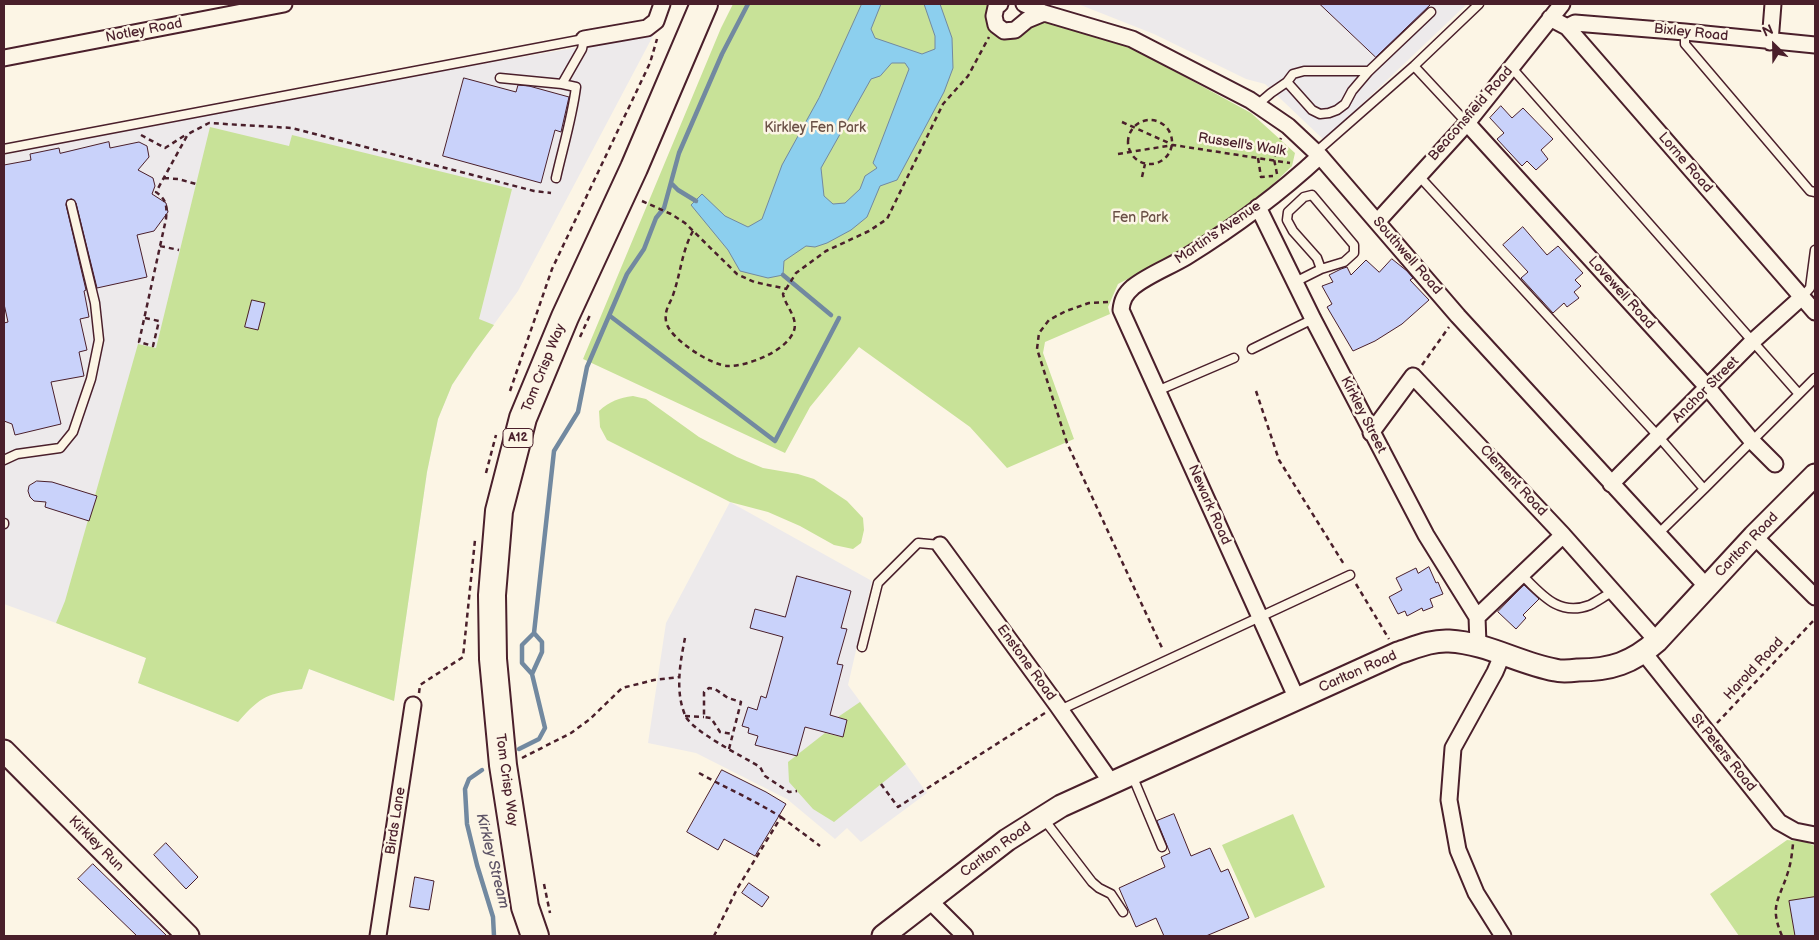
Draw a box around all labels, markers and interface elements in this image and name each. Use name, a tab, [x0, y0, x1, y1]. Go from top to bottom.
street label: Notley Road	[104, 15, 184, 47]
north arrow	[1749, 20, 1799, 70]
street label: Bixley Road	[1653, 21, 1729, 45]
text: N	[1760, 21, 1776, 41]
street label: Beaconsfield Road	[1425, 63, 1517, 165]
park label: Kirkley Fen Park	[764, 120, 866, 136]
street label: Lorne Road	[1654, 129, 1716, 197]
street label: Russell's Walk	[1197, 130, 1287, 160]
street label: Martin's Avenue	[1172, 198, 1264, 268]
park label: Fen Park	[1112, 210, 1168, 226]
street label: Southwell Road	[1369, 214, 1445, 298]
street label: Lovewell Road	[1584, 253, 1658, 333]
street label: Tom Crisp Way	[519, 321, 569, 415]
street label: Anchor Street	[1669, 353, 1743, 427]
street label: Kirkley Street	[1336, 374, 1390, 456]
road number: A12	[503, 428, 533, 448]
street label: Clement Road	[1476, 442, 1550, 520]
street label: Newark Road	[1184, 462, 1234, 548]
street label: Carlton Road	[1712, 509, 1782, 581]
street label: Enstone Road	[993, 622, 1059, 704]
street label: Harold Road	[1721, 634, 1787, 704]
street label: Carlton Road	[1316, 647, 1400, 697]
street label: St Peters Road	[1687, 711, 1759, 795]
street label: Tom Crisp Way	[491, 732, 521, 828]
street label: Birds Lane	[382, 786, 410, 856]
water label: Kirkley Stream	[471, 811, 513, 911]
street label: Kirkley Run	[65, 813, 127, 875]
street label: Carlton Road	[957, 819, 1035, 881]

